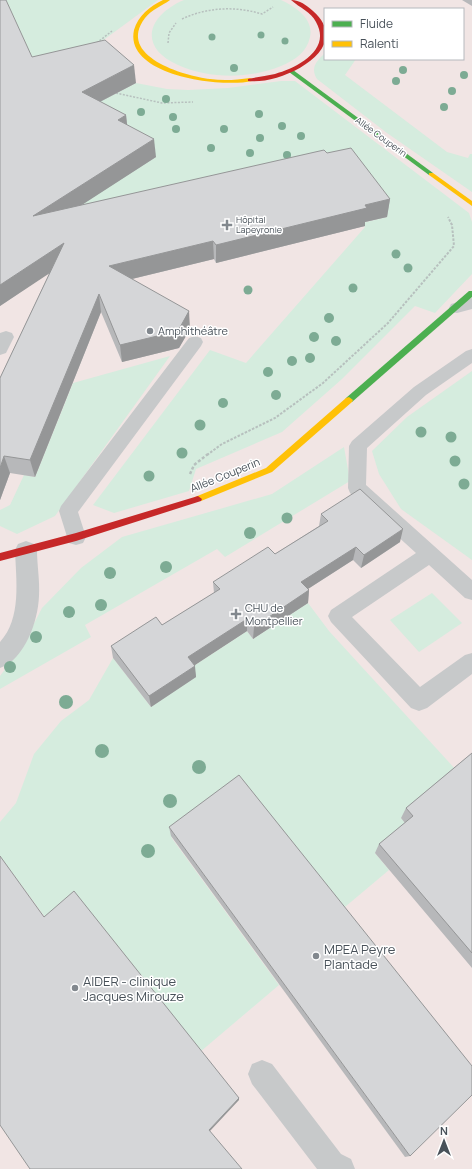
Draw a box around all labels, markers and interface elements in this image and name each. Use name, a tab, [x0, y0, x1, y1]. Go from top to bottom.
legend	[324, 8, 464, 60]
text: Fluide	[360, 15, 393, 32]
text: Ralenti	[360, 35, 399, 52]
street label: Allée Couperin	[353, 114, 410, 160]
place label: Hôpital Lapeyronie	[236, 213, 282, 236]
marker: Hôpital Lapeyronie	[221, 219, 233, 231]
place label: Amphithéâtre	[158, 323, 229, 338]
marker: Amphithéâtre	[145, 326, 155, 336]
street label: Allée Couperin	[188, 454, 262, 495]
place label: CHU de Montpellier	[245, 600, 303, 628]
marker: CHU de Montpellier	[230, 608, 242, 620]
place label: MPEA Peyre Plantade	[324, 940, 396, 973]
marker: MPEA Peyre Plantade	[311, 951, 321, 961]
place label: AIDER - clinique Jacques Mirouze	[83, 972, 184, 1005]
marker: AIDER - clinique Jacques Mirouze	[70, 983, 80, 993]
north arrow	[424, 1121, 464, 1161]
text: N	[440, 1123, 448, 1138]

